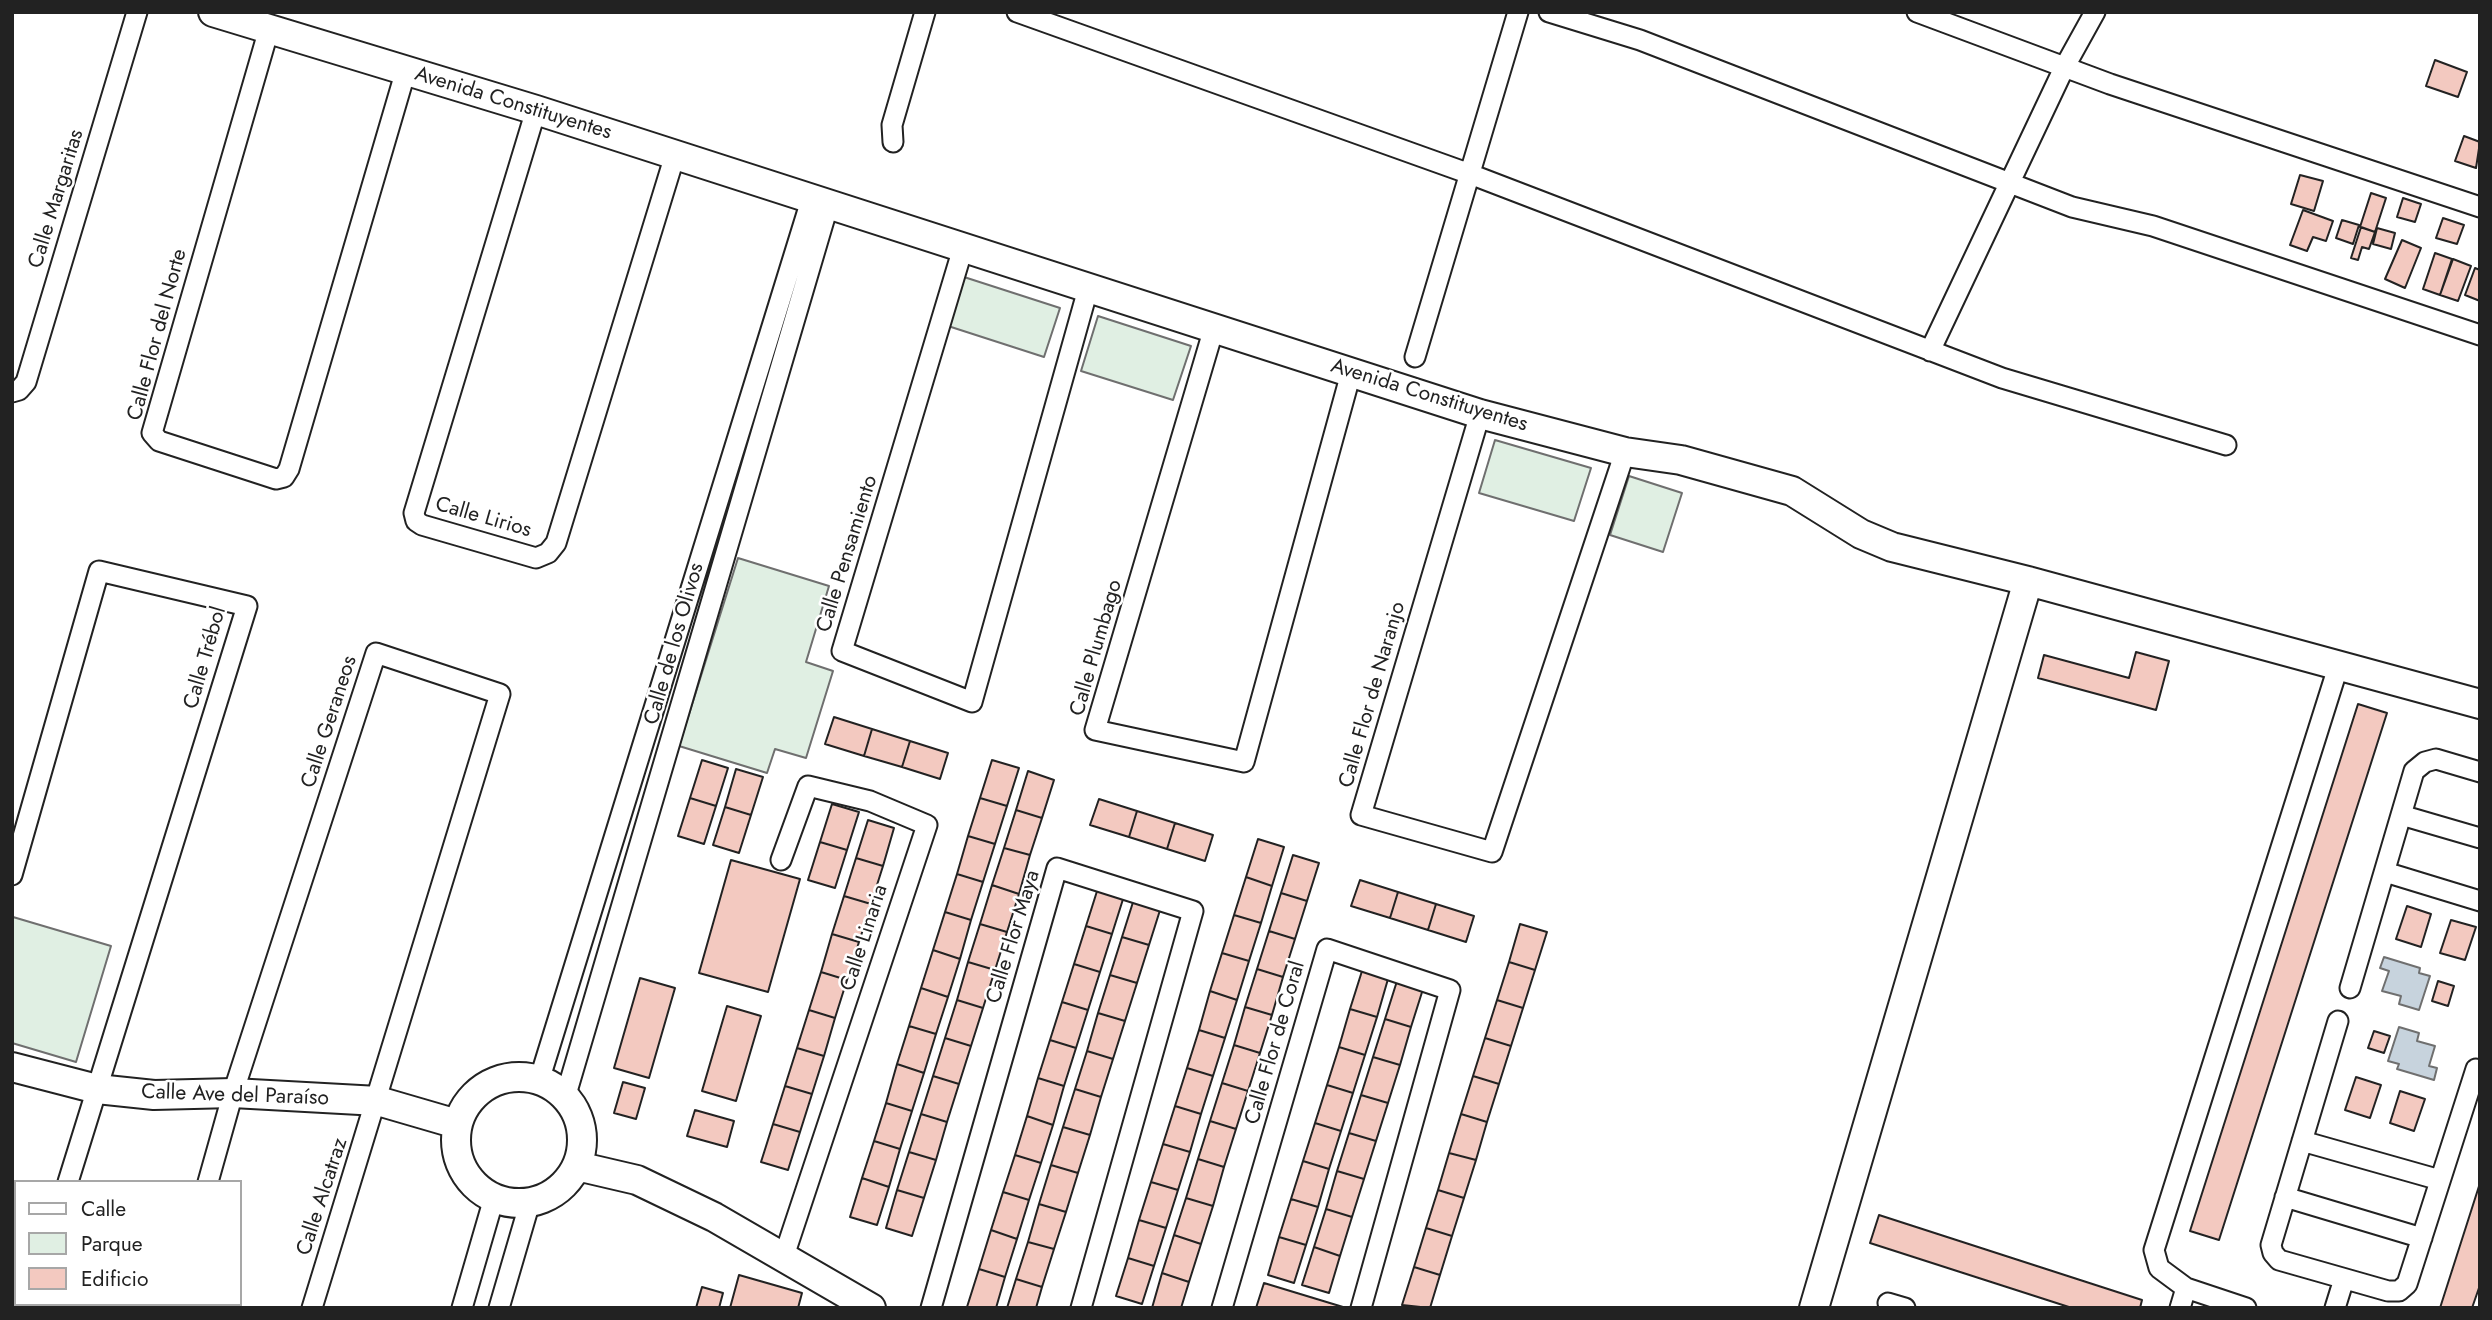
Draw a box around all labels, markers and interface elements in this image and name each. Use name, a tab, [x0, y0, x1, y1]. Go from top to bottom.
street label: Avenida Constituyentes	[412, 62, 614, 146]
street label: Calle Margaritas	[24, 127, 90, 271]
street label: Calle Flor del Norte	[123, 247, 193, 423]
street label: Avenida Constituyentes	[1328, 354, 1530, 438]
street label: Calle Pensamiento	[812, 473, 884, 635]
street label: Calle Lirios	[432, 492, 534, 544]
street label: Calle de los Olivos	[640, 560, 710, 728]
street label: Calle Plumbago	[1066, 577, 1128, 719]
street label: Calle Flor de Naranjo	[1334, 599, 1412, 791]
street label: Calle Trébol	[179, 604, 233, 712]
street label: Calle Geraneos	[297, 653, 363, 791]
street label: Calle Flor Maya	[982, 867, 1046, 1007]
street label: Calle Linaria	[836, 882, 894, 994]
street label: Calle Flor de Coral	[1241, 958, 1311, 1128]
street label: Calle Ave del Paraíso	[141, 1080, 329, 1112]
street label: Calle Alcatraz	[292, 1135, 354, 1259]
legend	[14, 1180, 242, 1306]
text: Calle	[81, 1194, 126, 1224]
text: Parque	[81, 1229, 143, 1259]
text: Edificio	[81, 1264, 148, 1294]

